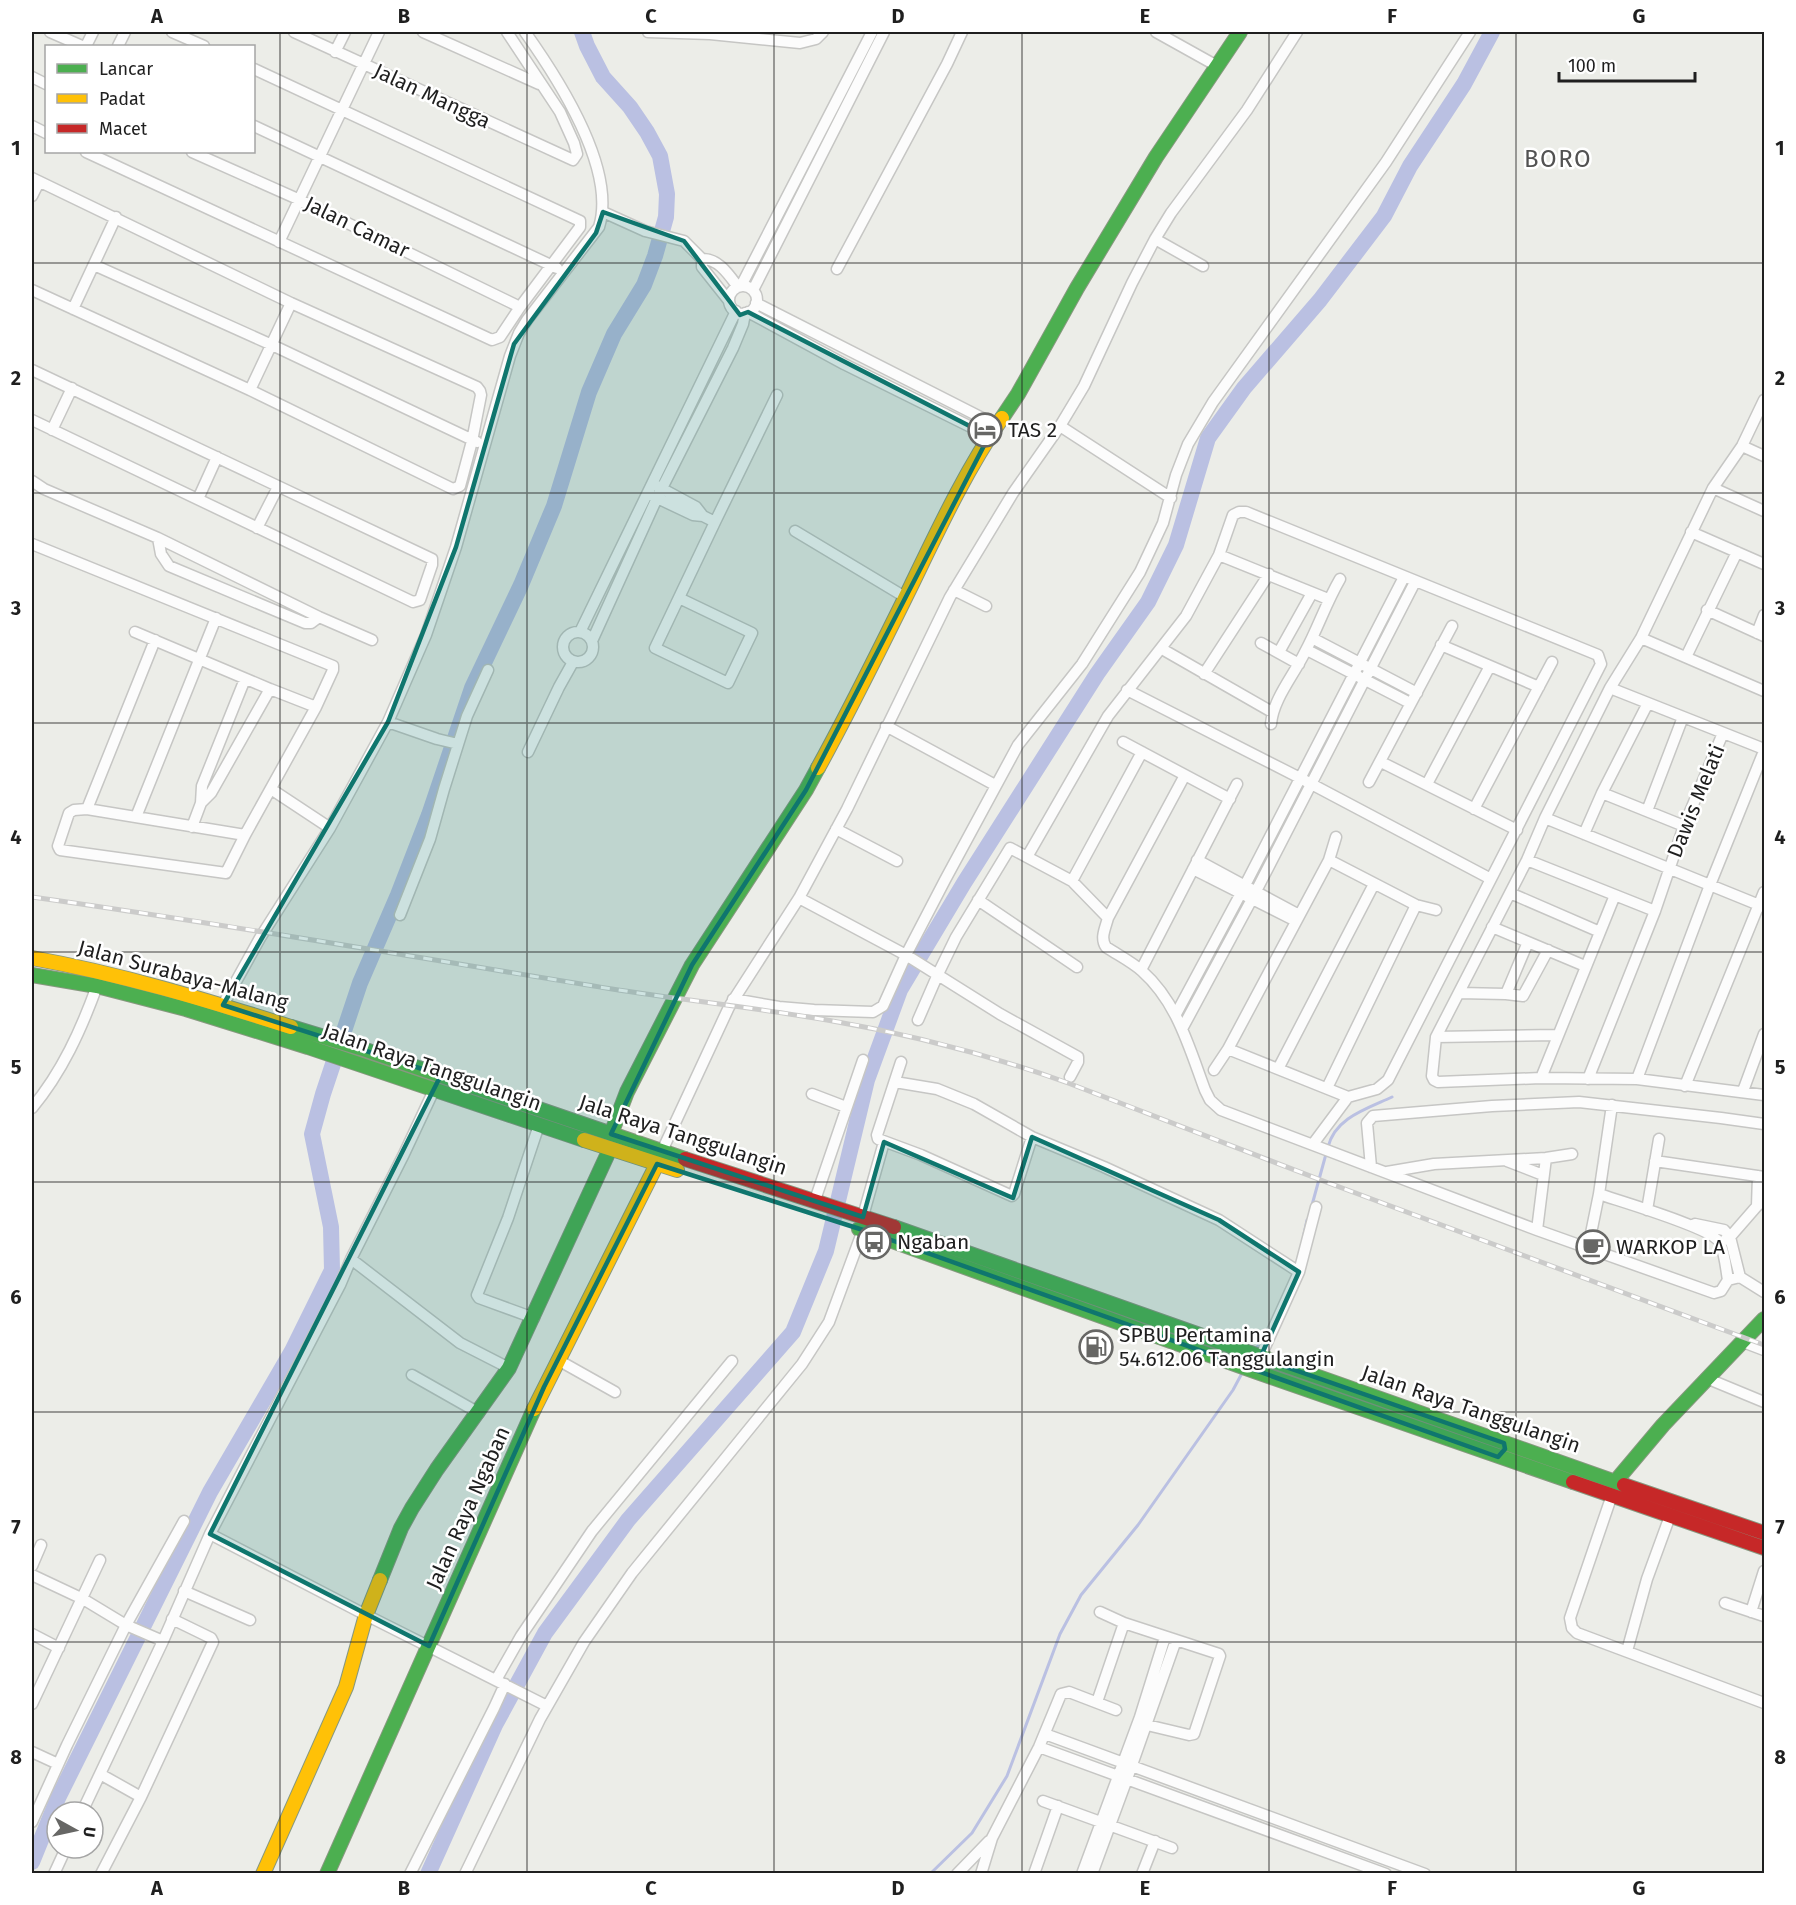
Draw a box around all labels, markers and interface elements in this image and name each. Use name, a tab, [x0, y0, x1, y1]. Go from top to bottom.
text: A	[150, 4, 164, 28]
text: B	[398, 4, 410, 28]
text: C	[645, 4, 657, 28]
text: D	[891, 4, 905, 28]
text: E	[1140, 4, 1150, 28]
text: F	[1387, 4, 1397, 28]
text: G	[1633, 4, 1645, 28]
legend	[45, 45, 255, 153]
scale bar	[1559, 45, 1696, 83]
text: 100 m	[1568, 55, 1616, 77]
text: Lancar	[99, 58, 153, 80]
street label: Jalan Mangga	[369, 58, 495, 134]
text: Padat	[99, 88, 146, 110]
text: Macet	[99, 118, 148, 140]
text: 1	[11, 136, 21, 160]
text: 1	[1775, 136, 1785, 160]
district label: BORO	[1524, 145, 1592, 173]
street label: Jalan Camar	[300, 190, 414, 264]
text: 2	[11, 366, 21, 390]
text: 2	[1775, 366, 1785, 390]
hotel icon: TAS 2	[967, 412, 1003, 448]
place label: TAS 2	[1008, 417, 1057, 443]
text: 3	[10, 596, 21, 620]
text: 3	[1774, 596, 1785, 620]
street label: Dawis Melati	[1662, 741, 1730, 861]
text: 4	[10, 825, 22, 849]
text: 4	[1774, 825, 1786, 849]
street label: Jalan Surabaya-Malang	[75, 934, 291, 1016]
street label: Jalan Raya Tanggulangin	[319, 1017, 545, 1117]
text: 5	[11, 1055, 22, 1079]
text: 5	[1775, 1055, 1786, 1079]
street label: Jala Raya Tanggulangin	[576, 1089, 790, 1181]
bus stop icon: Ngaban	[856, 1224, 892, 1260]
place label: Ngaban	[897, 1229, 969, 1255]
cafe icon: WARKOP LA	[1575, 1229, 1611, 1265]
place label: WARKOP LA	[1616, 1234, 1725, 1260]
text: 6	[10, 1285, 22, 1309]
text: 6	[1774, 1285, 1786, 1309]
place label: SPBU Pertamina 54.612.06 Tanggulangin	[1119, 1322, 1335, 1372]
fuel station icon: SPBU Pertamina 54.612.06 Tanggulangin	[1078, 1329, 1114, 1365]
street label: Jalan Raya Tanggulangin	[1358, 1359, 1584, 1459]
street label: Jalan Raya Ngaban	[420, 1422, 516, 1594]
text: 7	[11, 1515, 21, 1539]
text: 7	[1775, 1515, 1785, 1539]
text: 8	[10, 1745, 22, 1769]
text: 8	[1774, 1745, 1786, 1769]
north arrow	[45, 1800, 105, 1860]
text: U	[79, 1826, 99, 1839]
text: A	[150, 1876, 164, 1900]
text: B	[398, 1876, 410, 1900]
text: C	[645, 1876, 657, 1900]
text: D	[891, 1876, 905, 1900]
text: E	[1140, 1876, 1150, 1900]
text: F	[1387, 1876, 1397, 1900]
text: G	[1633, 1876, 1645, 1900]

